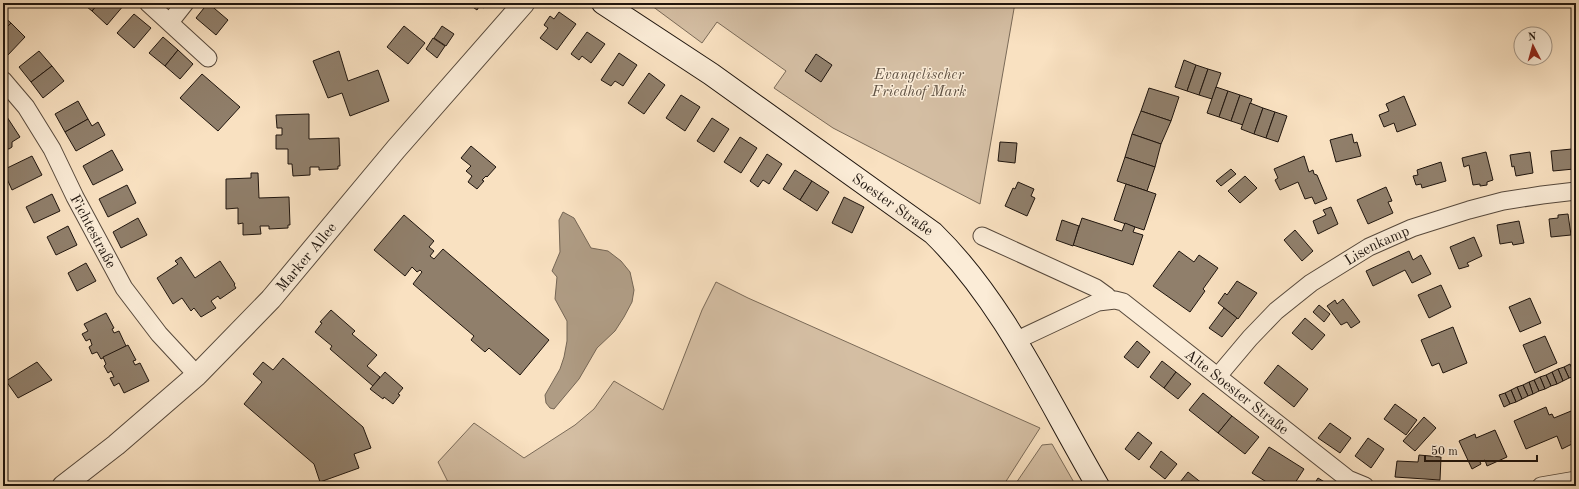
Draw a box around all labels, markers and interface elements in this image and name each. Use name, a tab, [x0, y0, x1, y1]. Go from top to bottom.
north arrow	[1513, 26, 1553, 66]
text: N	[1527, 32, 1537, 43]
park label: Evangelischer Friedhof Mark	[871, 68, 966, 100]
street label: Soester Straße	[849, 172, 935, 240]
street label: Fichtestraße	[66, 193, 118, 271]
street label: Marker Allee	[274, 220, 340, 295]
street label: Lisenkamp	[1342, 224, 1412, 269]
street label: Alte Soester Straße	[1181, 347, 1291, 438]
scale bar	[1425, 437, 1537, 463]
text: 50 m	[1431, 445, 1458, 458]

